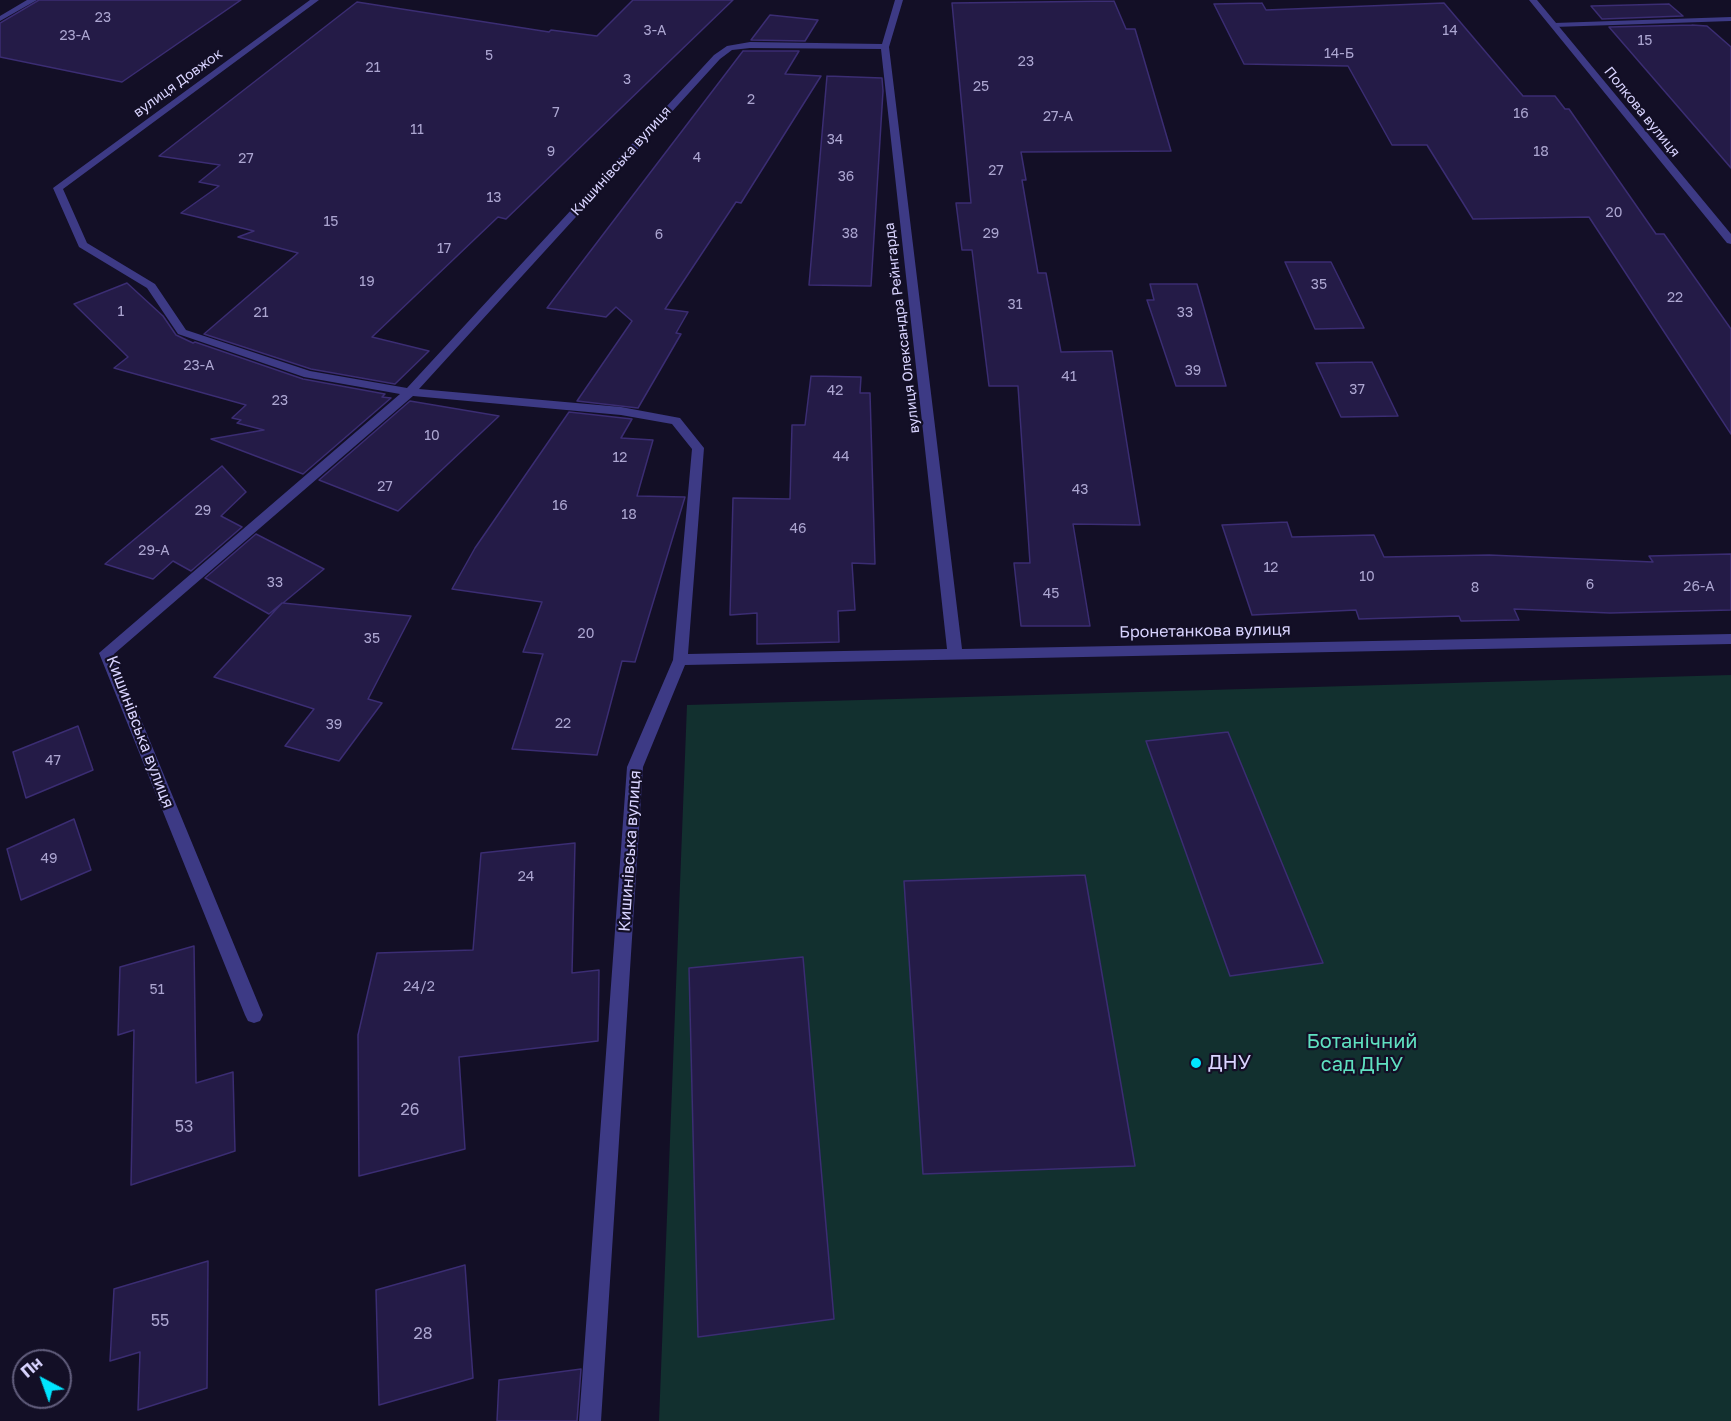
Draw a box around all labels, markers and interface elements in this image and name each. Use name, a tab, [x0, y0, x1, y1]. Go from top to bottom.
house number: 23	[95, 10, 111, 26]
house number: 3-А	[644, 23, 666, 39]
house number: 14	[1442, 23, 1458, 39]
house number: 23-А	[59, 28, 91, 44]
house number: 15	[1638, 33, 1652, 49]
street label: вулиця Довжок	[130, 45, 226, 121]
house number: 14-Б	[1324, 46, 1354, 62]
house number: 5	[485, 48, 493, 64]
house number: 23	[1018, 54, 1034, 70]
house number: 21	[366, 60, 380, 76]
street label: Полкова вулиця	[1600, 64, 1684, 160]
house number: 3	[623, 72, 631, 88]
house number: 25	[973, 79, 989, 95]
house number: 2	[747, 92, 755, 108]
street label: Кишинівська вулиця	[567, 103, 675, 219]
house number: 7	[552, 105, 560, 121]
house number: 16	[1513, 106, 1529, 122]
house number: 27-А	[1043, 109, 1073, 125]
house number: 11	[410, 122, 424, 138]
house number: 34	[827, 132, 843, 148]
house number: 9	[547, 144, 555, 160]
house number: 18	[1533, 144, 1549, 160]
house number: 4	[693, 150, 701, 166]
house number: 27	[238, 151, 254, 167]
house number: 27	[988, 163, 1004, 179]
house number: 36	[838, 169, 854, 185]
house number: 13	[487, 190, 501, 206]
house number: 20	[1606, 205, 1622, 221]
house number: 15	[324, 214, 338, 230]
street label: вулиця Олександра Рейнгарда	[881, 222, 923, 434]
house number: 38	[842, 226, 858, 242]
house number: 29	[983, 226, 999, 242]
house number: 6	[655, 227, 663, 243]
house number: 17	[437, 241, 451, 257]
house number: 19	[359, 274, 375, 290]
house number: 35	[1311, 277, 1327, 293]
house number: 22	[1667, 290, 1683, 306]
house number: 31	[1008, 297, 1022, 313]
house number: 1	[118, 304, 124, 320]
house number: 21	[254, 305, 268, 321]
house number: 33	[1177, 305, 1193, 321]
house number: 23-А	[183, 358, 215, 374]
house number: 39	[1185, 363, 1201, 379]
house number: 41	[1061, 369, 1077, 385]
house number: 37	[1349, 382, 1365, 398]
house number: 42	[827, 383, 843, 399]
house number: 23	[272, 393, 288, 409]
house number: 10	[424, 428, 440, 444]
house number: 44	[832, 449, 850, 465]
house number: 12	[613, 450, 627, 466]
house number: 27	[377, 479, 393, 495]
house number: 43	[1072, 482, 1088, 498]
house number: 16	[552, 498, 568, 514]
house number: 29	[195, 503, 211, 519]
house number: 18	[621, 507, 637, 523]
house number: 46	[789, 521, 807, 537]
house number: 29-А	[138, 543, 170, 559]
house number: 12	[1264, 560, 1278, 576]
house number: 10	[1359, 569, 1375, 585]
house number: 33	[267, 575, 283, 591]
house number: 6	[1586, 577, 1594, 593]
house number: 26-А	[1683, 579, 1715, 595]
house number: 8	[1471, 580, 1479, 596]
house number: 45	[1043, 586, 1059, 602]
street label: Бронетанкова вулиця	[1119, 620, 1291, 642]
house number: 20	[578, 626, 594, 642]
house number: 35	[364, 631, 380, 647]
street label: Кишинівська вулиця	[102, 653, 178, 811]
house number: 22	[555, 716, 571, 732]
house number: 39	[326, 717, 342, 733]
house number: 47	[45, 753, 61, 769]
street label: Кишинівська вулиця	[615, 770, 645, 932]
house number: 49	[40, 851, 58, 867]
house number: 24	[518, 869, 534, 885]
house number: 24/2	[403, 979, 435, 995]
house number: 51	[150, 982, 164, 998]
park label: Ботанічний сад ДНУ	[1306, 1030, 1418, 1077]
place label: ДНУ	[1208, 1051, 1251, 1075]
marker: ДНУ	[1189, 1056, 1203, 1070]
house number: 26	[401, 1100, 419, 1120]
house number: 53	[175, 1117, 193, 1137]
house number: 55	[151, 1311, 169, 1331]
house number: 28	[413, 1324, 433, 1344]
north arrow	[12, 1349, 72, 1409]
text: Пн	[17, 1352, 46, 1382]

